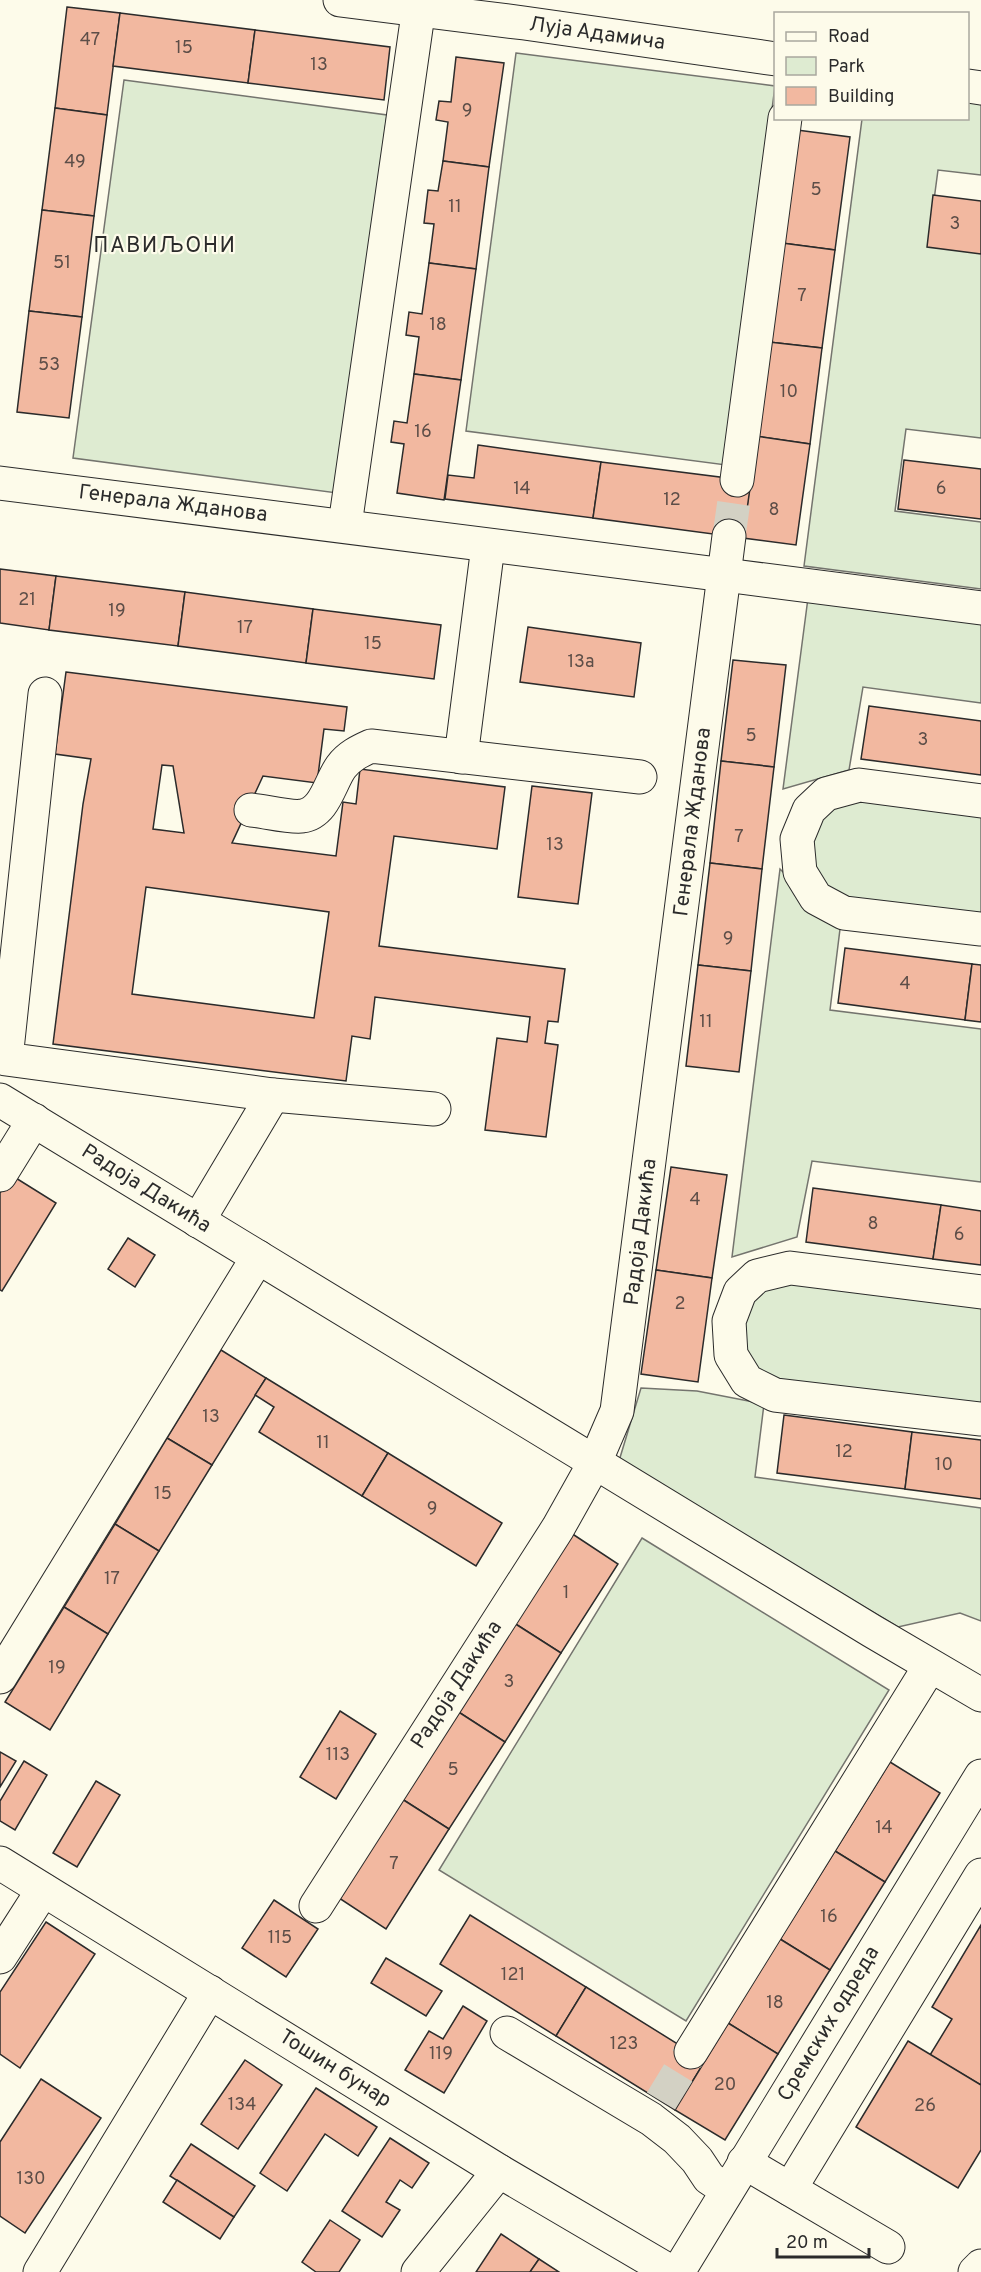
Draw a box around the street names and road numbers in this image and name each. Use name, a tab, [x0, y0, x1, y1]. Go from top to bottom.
street label: Луја Адамича	[527, 11, 667, 57]
street label: Генерала Жданова	[77, 479, 269, 529]
street label: Генерала Жданова	[668, 726, 718, 918]
street label: Радоја Дакића	[76, 1138, 216, 1240]
street label: Радоја Дакића	[619, 1157, 663, 1307]
street label: Радоја Дакића	[405, 1616, 509, 1754]
street label: Сремских одреда	[772, 1941, 886, 2107]
street label: Тошин бунар	[274, 2024, 396, 2114]

